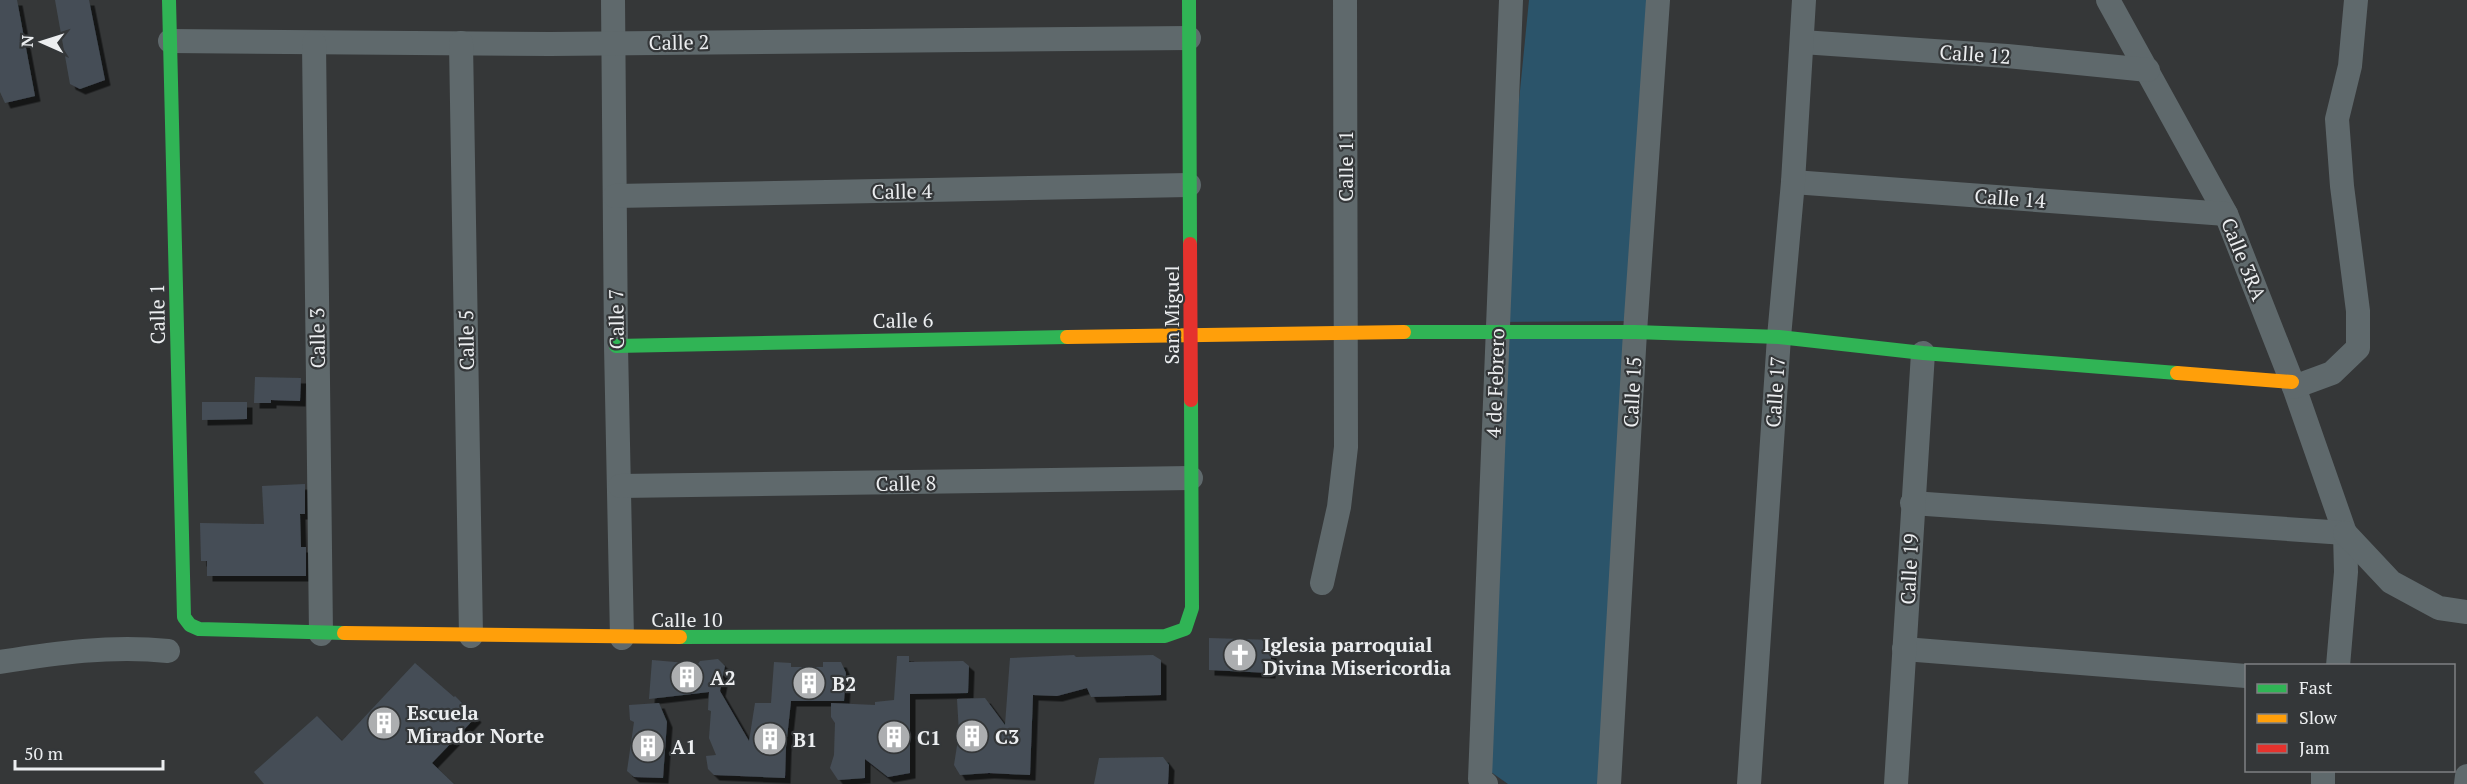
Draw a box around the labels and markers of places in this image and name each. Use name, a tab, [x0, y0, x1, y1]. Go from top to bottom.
place label: Iglesia parroquial Divina Misericordia	[1263, 631, 1451, 681]
church icon: Iglesia parroquial Divina Misericordia	[1222, 637, 1258, 673]
building icon: A2	[669, 659, 705, 695]
place label: A2	[710, 664, 736, 691]
building icon: B2	[791, 665, 827, 701]
place label: B2	[832, 670, 856, 697]
place label: Escuela Mirador Norte	[407, 699, 545, 749]
building icon: Escuela Mirador Norte	[366, 705, 402, 741]
building icon: C3	[954, 718, 990, 754]
building icon: C1	[876, 719, 912, 755]
building icon: B1	[752, 721, 788, 757]
place label: C3	[995, 723, 1019, 750]
place label: C1	[917, 724, 941, 751]
place label: B1	[793, 726, 817, 753]
building icon: A1	[630, 728, 666, 764]
place label: A1	[671, 733, 697, 760]

